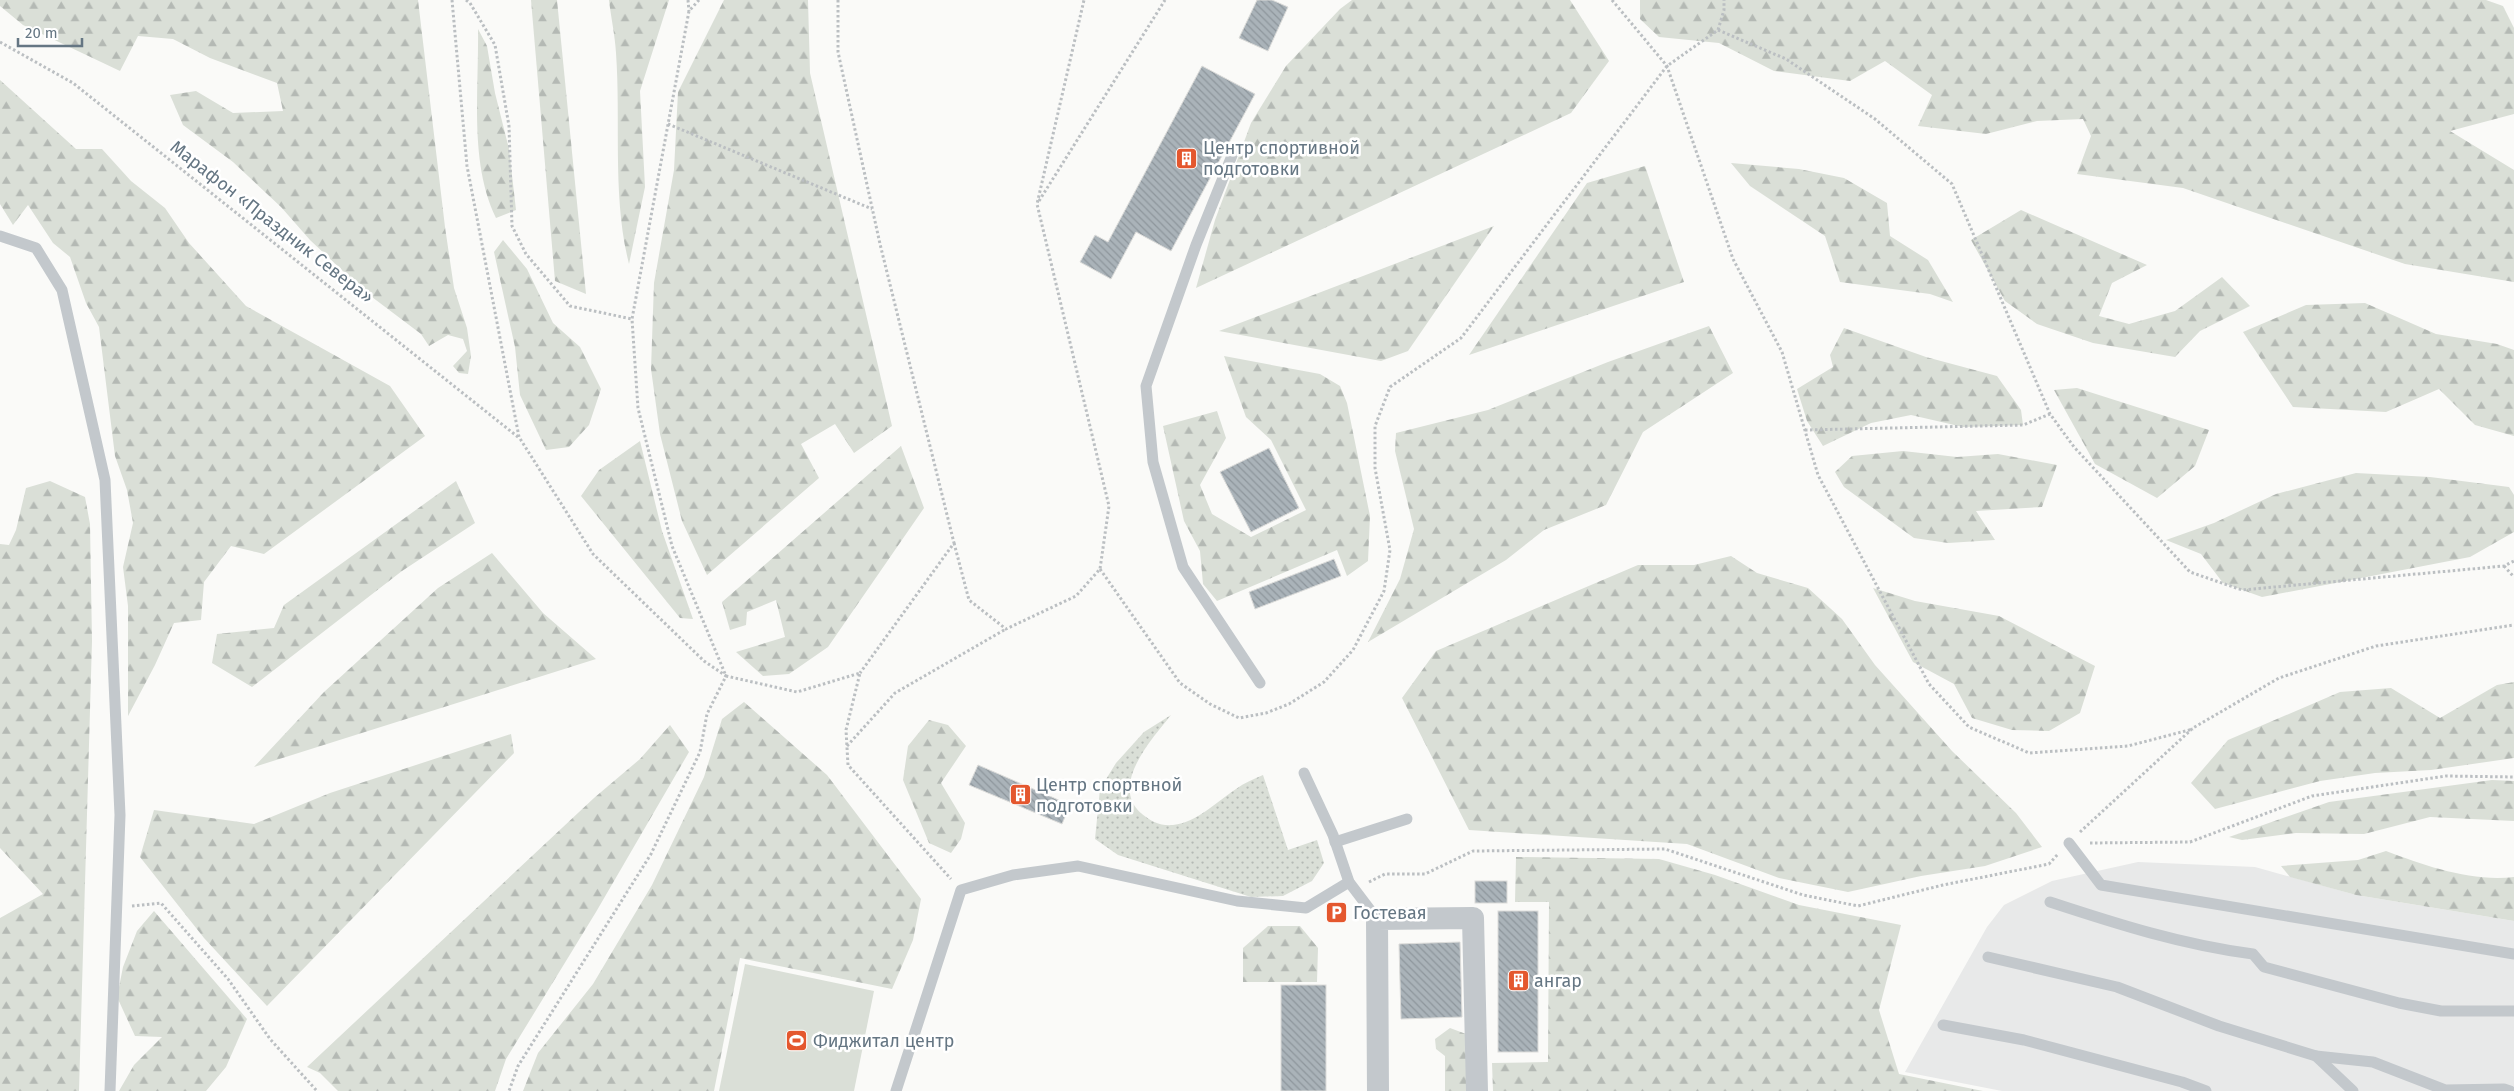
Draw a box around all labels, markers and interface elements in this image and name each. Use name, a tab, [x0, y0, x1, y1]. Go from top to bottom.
scale bar	[18, 15, 81, 47]
text: 20 m	[25, 24, 58, 42]
street label: Марафон «Праздник Севера»	[166, 136, 378, 308]
place label: Центр спортивной подготовки	[1203, 137, 1360, 180]
building icon: Центр спортивной подготовки	[1175, 146, 1199, 170]
place label: Центр спортвной подготовки	[1036, 774, 1182, 817]
building icon: Центр спортвной подготовки	[1008, 783, 1032, 807]
parking icon: Гостевая	[1325, 901, 1349, 925]
place label: Гостевая	[1353, 902, 1427, 924]
building icon: ангар	[1506, 969, 1530, 993]
place label: ангар	[1534, 970, 1582, 992]
sports icon: Фиджитал центр	[785, 1029, 809, 1053]
place label: Фиджитал центр	[813, 1030, 954, 1052]

